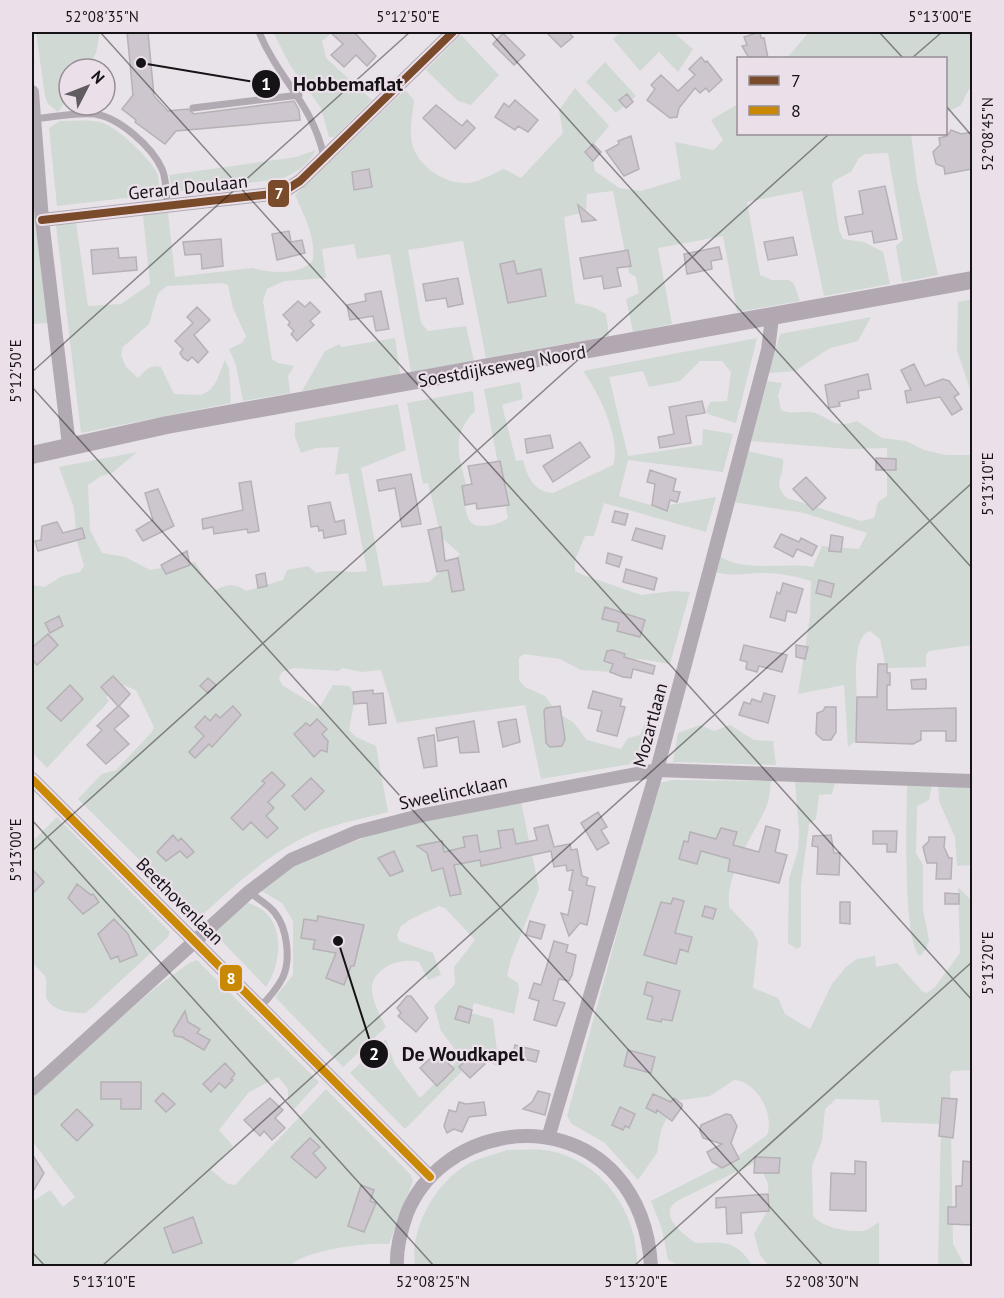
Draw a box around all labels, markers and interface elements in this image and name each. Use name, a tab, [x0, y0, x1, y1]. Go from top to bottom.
text: 52°08'35"N	[65, 7, 139, 26]
text: 5°12'50"E	[376, 7, 440, 26]
text: 5°13'00"E	[908, 7, 972, 26]
north arrow	[57, 57, 117, 117]
legend	[737, 57, 947, 135]
callout: Hobbemaflat	[251, 65, 415, 103]
text: N	[87, 66, 109, 88]
text: 7	[791, 69, 801, 92]
text: Hobbemaflat	[293, 71, 403, 97]
text: 1	[261, 72, 271, 95]
text: 52°08'45"N	[978, 97, 997, 171]
text: 8	[791, 99, 801, 122]
street label: Gerard Doulaan	[127, 169, 249, 205]
line badge: 7	[267, 179, 290, 208]
text: 7	[274, 183, 284, 203]
text: 5°12'50"E	[6, 339, 25, 403]
street label: Soestdijkseweg Noord	[416, 340, 588, 392]
text: 5°13'10"E	[978, 452, 997, 516]
street label: Mozartlaan	[628, 680, 672, 770]
street label: Sweelincklaan	[397, 769, 509, 815]
text: 5°13'00"E	[6, 818, 25, 882]
street label: Beethovenlaan	[131, 852, 229, 950]
text: 5°13'20"E	[978, 931, 997, 995]
line badge: 8	[219, 964, 243, 992]
text: 8	[226, 968, 236, 988]
callout: De Woudkapel	[359, 1035, 537, 1073]
text: De Woudkapel	[402, 1041, 524, 1067]
text: 2	[369, 1042, 379, 1065]
text: 5°13'10"E	[72, 1272, 136, 1291]
text: 52°08'25"N	[396, 1272, 470, 1291]
text: 5°13'20"E	[604, 1272, 668, 1291]
text: 52°08'30"N	[785, 1272, 859, 1291]

